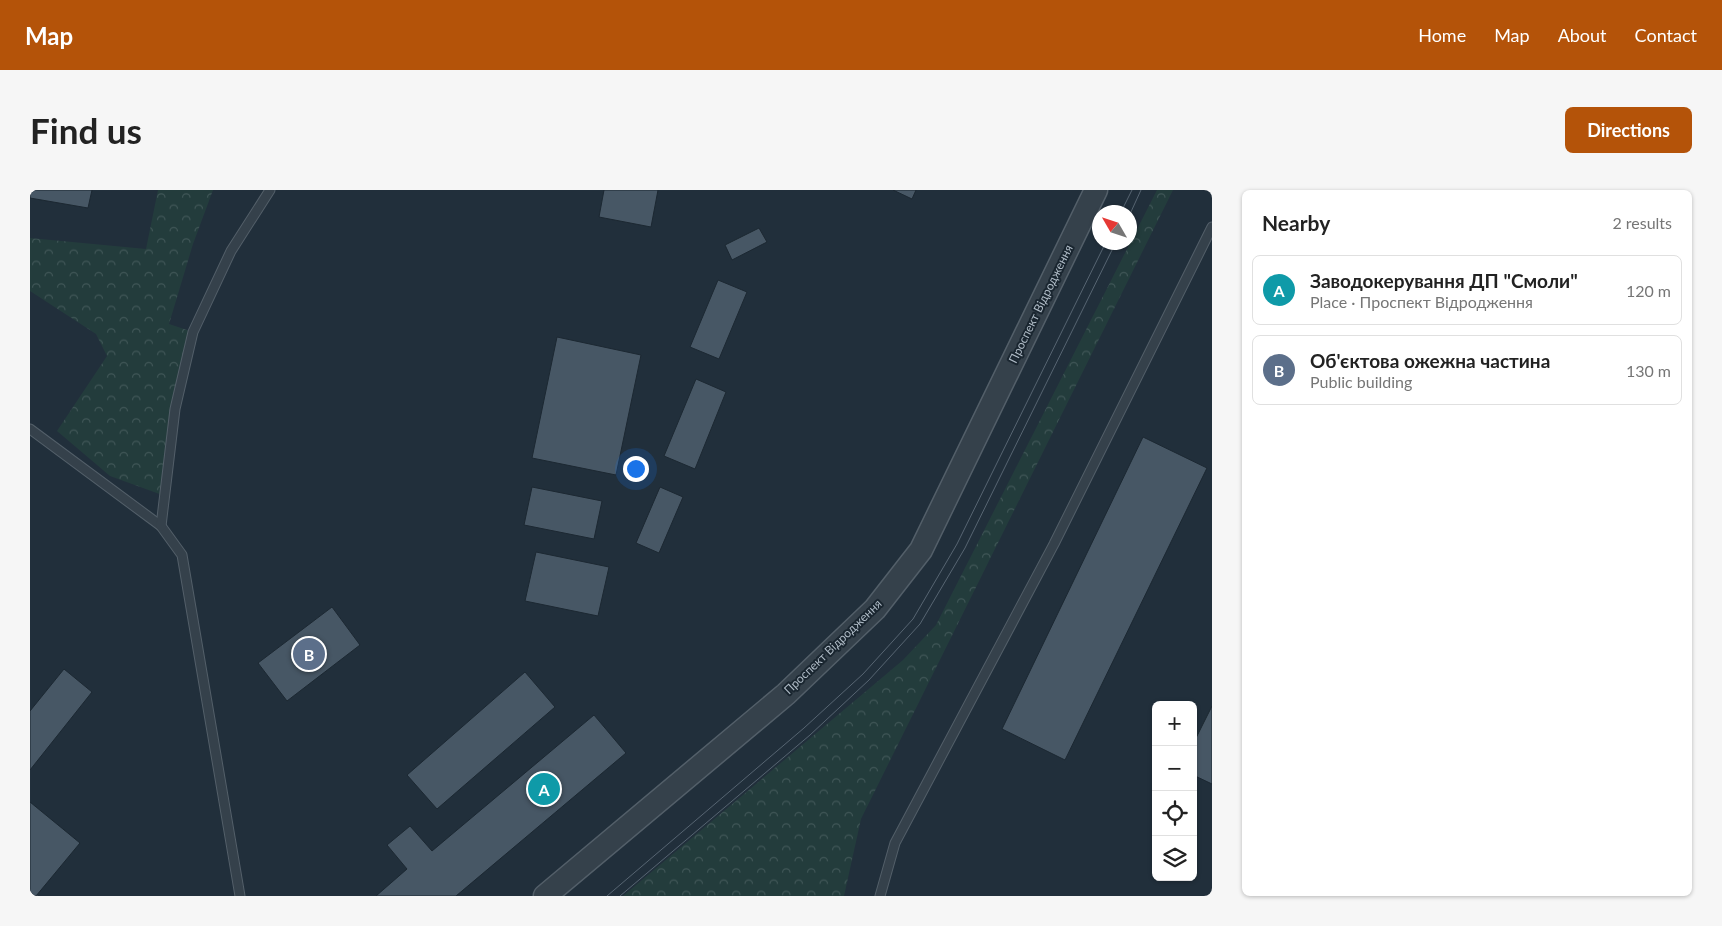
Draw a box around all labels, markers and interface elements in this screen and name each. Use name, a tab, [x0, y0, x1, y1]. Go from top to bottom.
text: Map	[25, 21, 73, 50]
text: Home	[1418, 24, 1466, 46]
text: Map	[1494, 24, 1530, 46]
text: About	[1558, 24, 1607, 46]
text: Contact	[1635, 24, 1697, 46]
button: Directions	[1565, 107, 1692, 153]
text: Find us	[30, 109, 142, 151]
north arrow	[1092, 205, 1137, 250]
text: Nearby	[1262, 210, 1330, 235]
text: 2 results	[1612, 213, 1672, 232]
street label: Проспект Відродження	[1005, 242, 1076, 366]
text: Заводокерування ДП "Смоли"	[1310, 269, 1578, 292]
text: A	[1273, 281, 1285, 300]
text: 120 m	[1626, 281, 1671, 300]
text: Place · Проспект Відродження	[1310, 292, 1533, 311]
text: Об'єктова ожежна частина	[1310, 349, 1550, 372]
text: B	[1274, 361, 1284, 380]
text: 130 m	[1626, 361, 1671, 380]
text: Public building	[1310, 372, 1412, 391]
your location	[623, 456, 649, 482]
street label: Проспект Відродження	[781, 596, 885, 697]
pin: B	[293, 635, 325, 673]
map controls	[1152, 701, 1197, 881]
button: +	[1152, 701, 1197, 746]
button: −	[1152, 746, 1197, 791]
pin: A	[528, 770, 560, 808]
button: locate	[1152, 791, 1197, 836]
button: layers	[1152, 836, 1197, 881]

